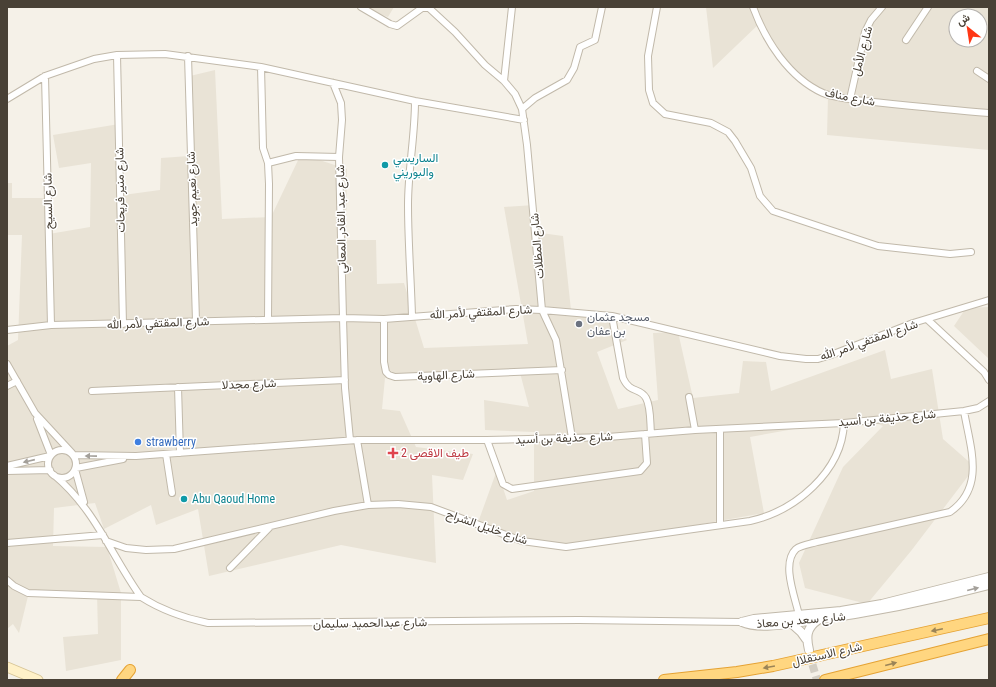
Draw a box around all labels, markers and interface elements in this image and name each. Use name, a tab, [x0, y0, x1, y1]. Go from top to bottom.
north arrow	[948, 8, 988, 48]
text: ش	[954, 11, 972, 29]
street label: شارع الأمل	[849, 25, 877, 78]
street label: شارع مناف	[823, 85, 876, 111]
street label: شارع منير فريحات	[112, 147, 130, 233]
street label: شارع نعيم جويد	[184, 151, 202, 227]
place label: الساريسي والبوريني	[393, 151, 438, 182]
marker: الساريسي والبوريني	[380, 160, 390, 170]
street label: شارع عبد القادر المعاني	[333, 164, 352, 273]
street label: شارع السيح	[41, 173, 57, 229]
street label: شارع المظلات	[527, 212, 549, 279]
street label: شارع المقتفي لأمر الله	[429, 302, 533, 325]
place label: مسجد عثمان بن عفان	[587, 310, 650, 339]
street label: شارع المقتفي لأمر الله	[107, 314, 210, 335]
street label: شارع المقتفي لأمر الله	[818, 317, 921, 366]
marker: مسجد عثمان بن عفان	[574, 319, 584, 329]
street label: شارع الهاوية	[417, 367, 475, 385]
street label: شارع مجدلا	[221, 376, 277, 394]
street label: شارع حذيفة بن أسيد	[838, 407, 937, 431]
street label: شارع حذيفة بن أسيد	[515, 429, 613, 449]
place label: strawberry	[146, 435, 196, 449]
marker: strawberry	[133, 437, 143, 447]
place label: طيف الاقصى 2	[401, 446, 469, 461]
marker: طيف الاقصى 2	[388, 448, 398, 458]
one-way arrow	[85, 452, 97, 459]
one-way arrow	[23, 459, 35, 465]
place label: Abu Qaoud Home	[192, 492, 275, 506]
marker: Abu Qaoud Home	[179, 494, 189, 504]
street label: شارع خليل الشراح	[444, 506, 530, 549]
one-way arrow	[967, 586, 979, 592]
street label: شارع سعد بن معاذ	[756, 609, 846, 633]
street label: شارع عبدالحميد سليمان	[313, 615, 427, 633]
one-way arrow	[930, 627, 943, 633]
street label: شارع الاستقلال	[791, 639, 864, 671]
one-way arrow	[884, 661, 897, 667]
one-way arrow	[763, 664, 775, 670]

